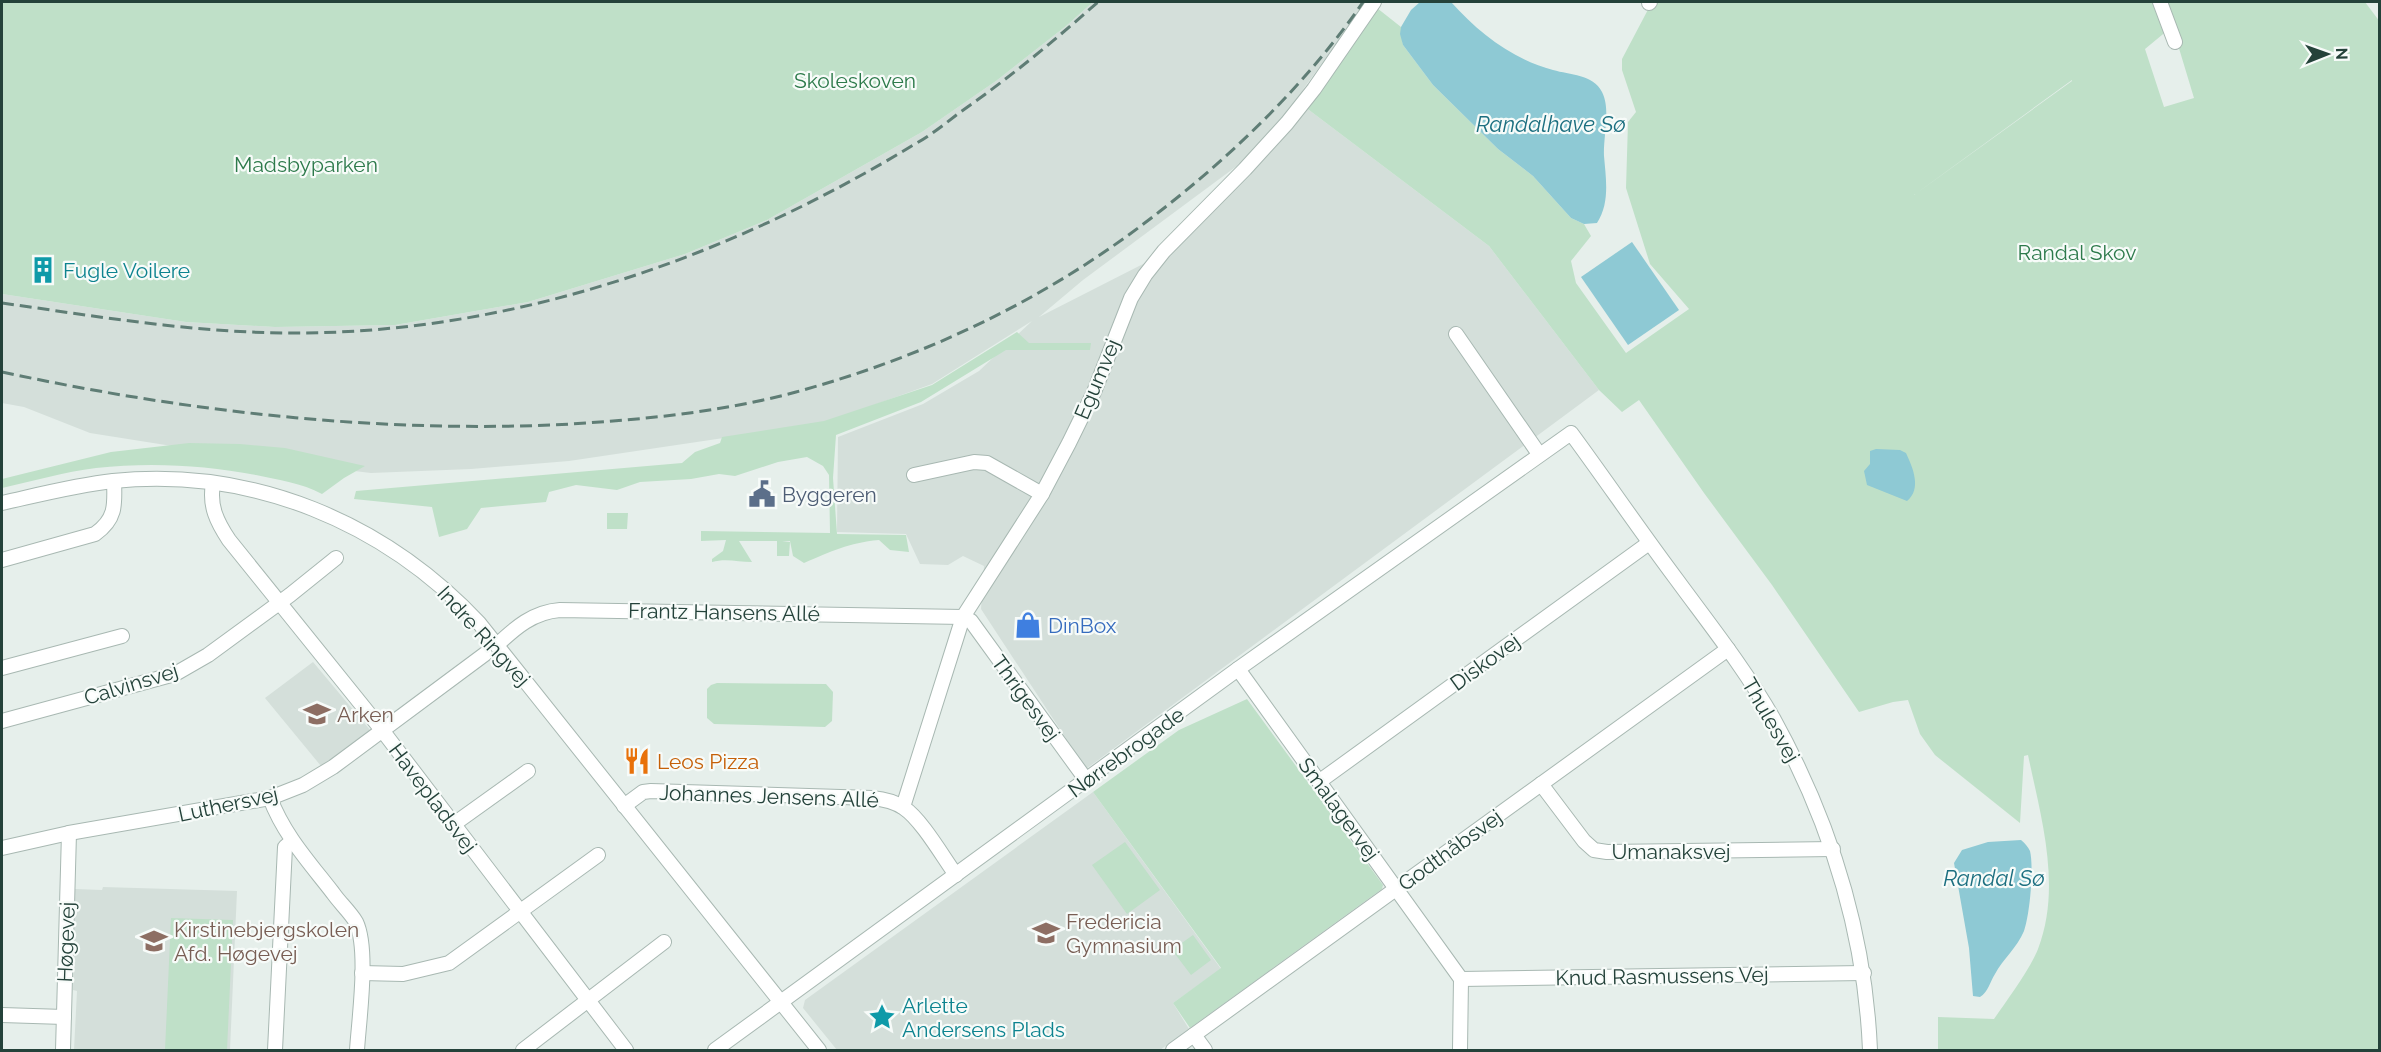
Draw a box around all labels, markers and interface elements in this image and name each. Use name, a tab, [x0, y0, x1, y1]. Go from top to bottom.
north arrow	[2297, 24, 2357, 84]
text: N	[2332, 47, 2351, 60]
park label: Skoleskoven	[794, 68, 916, 93]
water label: Randalhave Sø	[1476, 111, 1626, 137]
park label: Madsbyparken	[234, 152, 378, 177]
park label: Randal Skov	[2018, 240, 2136, 265]
building icon: Fugle Voilere	[28, 255, 58, 285]
place label: Fugle Voilere	[63, 258, 190, 283]
street label: Egumvej	[1069, 335, 1125, 423]
public building icon: Byggeren	[747, 479, 777, 509]
place label: Byggeren	[782, 482, 877, 507]
street label: Indre Ringvej	[432, 581, 536, 691]
street label: Frantz Hansens Allé	[628, 598, 820, 626]
shop icon: DinBox	[1013, 610, 1043, 640]
place label: DinBox	[1048, 613, 1117, 638]
street label: Diskovej	[1445, 628, 1525, 696]
street label: Thrigesvej	[986, 650, 1066, 746]
street label: Calvinsvej	[81, 658, 181, 710]
street label: Thulesvej	[1737, 673, 1805, 767]
school or university icon: Arken	[302, 699, 332, 729]
street label: Nørrebrogade	[1063, 701, 1189, 803]
place label: Arken	[337, 702, 394, 727]
street label: Havepladsvej	[384, 738, 482, 858]
restaurant icon: Leos Pizza	[622, 746, 652, 776]
place label: Leos Pizza	[657, 749, 759, 774]
street label: Smalagervej	[1293, 753, 1385, 865]
street label: Johannes Jensens Allé	[659, 780, 879, 812]
street label: Luthersvej	[176, 781, 280, 827]
street label: Godthåbsvej	[1393, 804, 1507, 896]
street label: Umanaksvej	[1611, 839, 1731, 864]
water label: Randal Sø	[1943, 865, 2045, 891]
street label: Høgevej	[52, 901, 80, 983]
place label: Fredericia Gymnasium	[1066, 909, 1182, 958]
place label: Kirstinebjergskolen Afd. Høgevej	[174, 917, 359, 966]
school or university icon: Fredericia Gymnasium	[1031, 918, 1061, 948]
school or university icon: Kirstinebjergskolen Afd. Høgevej	[139, 926, 169, 956]
street label: Knud Rasmussens Vej	[1555, 962, 1769, 990]
place label: Arlette Andersens Plads	[902, 993, 1065, 1042]
place icon: Arlette Andersens Plads	[867, 1002, 897, 1032]

